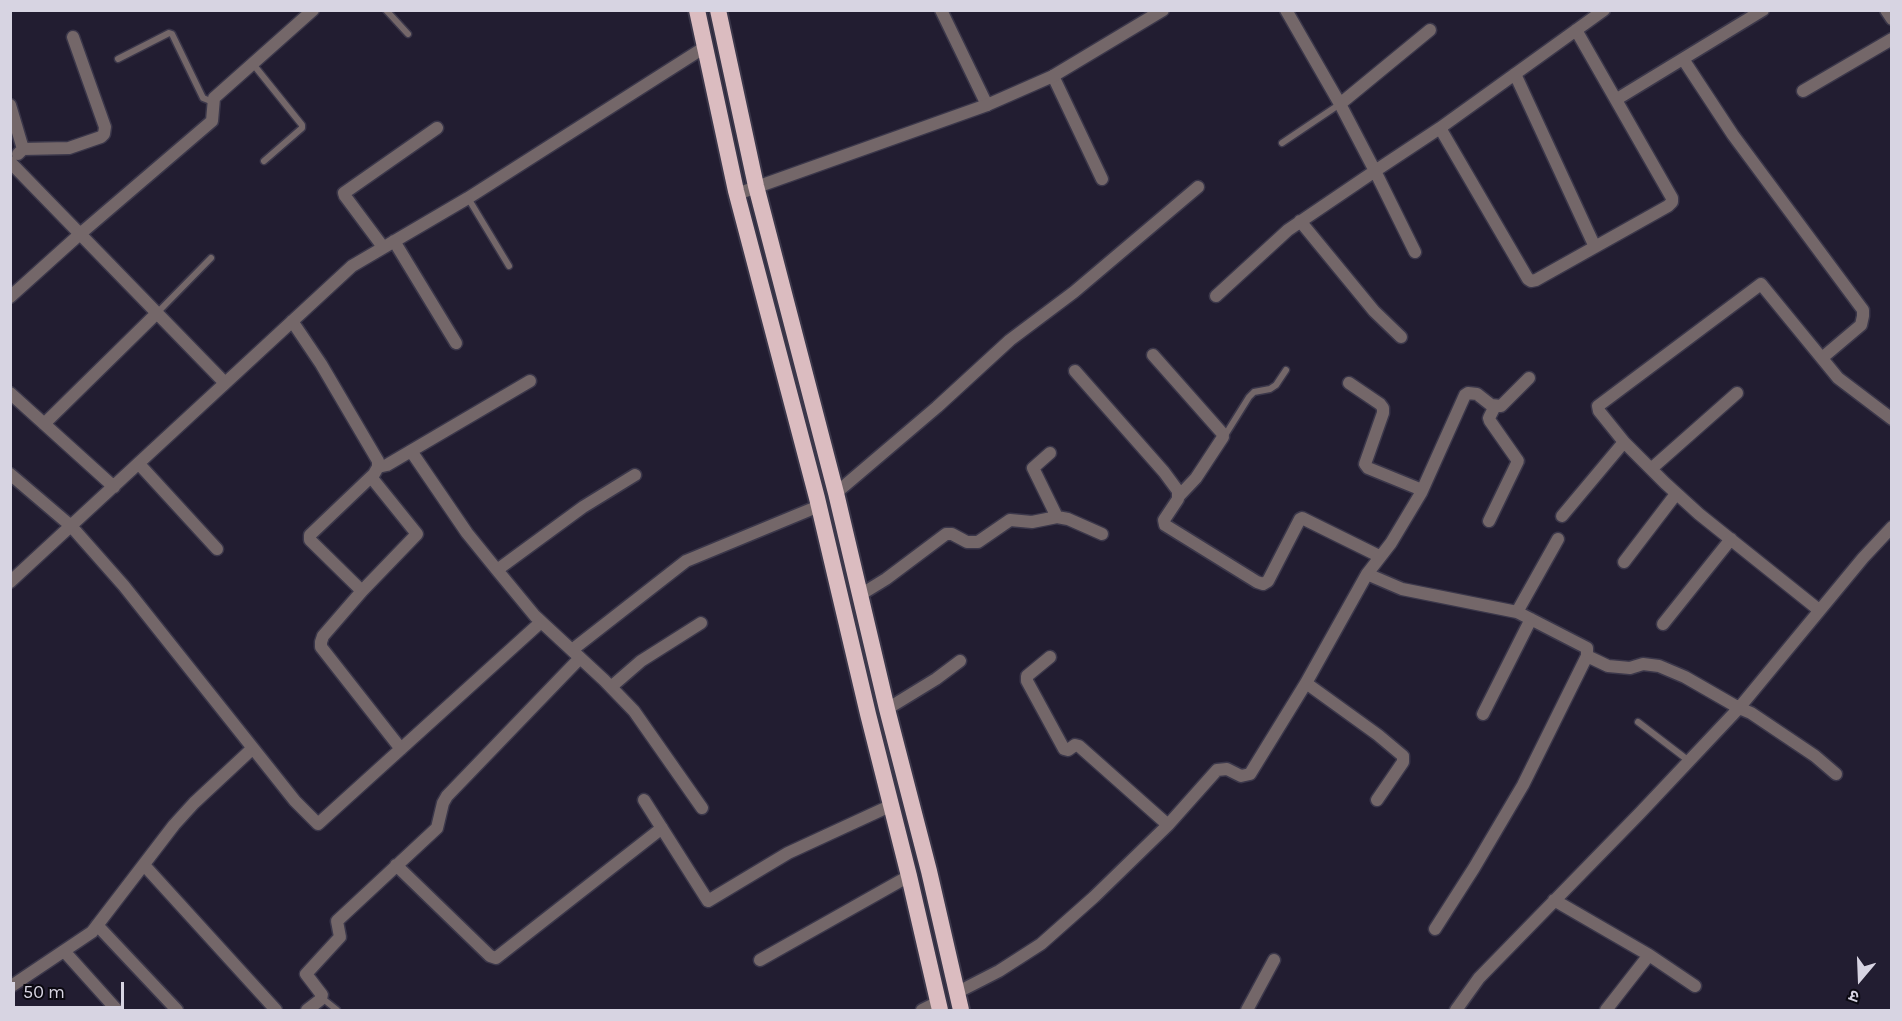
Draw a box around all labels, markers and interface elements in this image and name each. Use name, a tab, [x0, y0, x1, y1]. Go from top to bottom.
north arrow	[1830, 949, 1890, 1009]
scale bar	[15, 970, 128, 1008]
text: 50 m	[23, 981, 65, 1003]
text: उ	[1846, 986, 1862, 1007]

